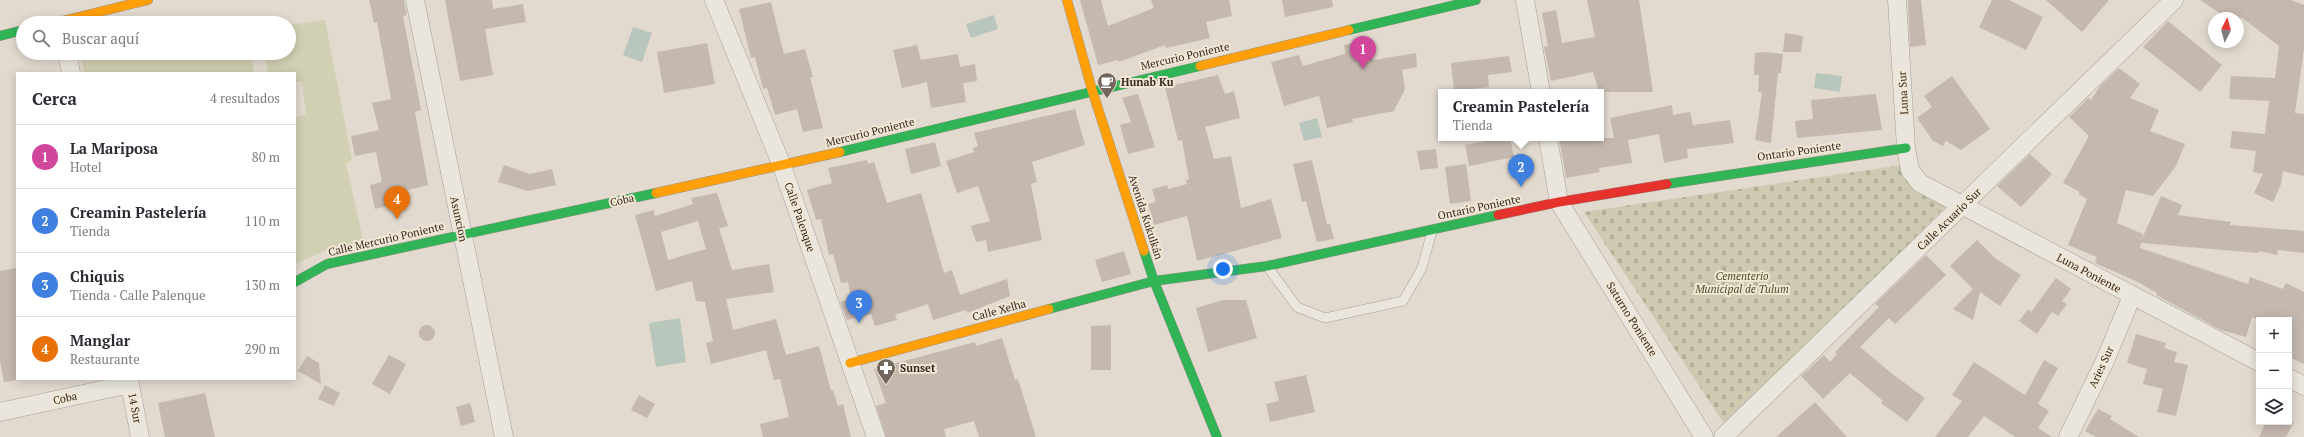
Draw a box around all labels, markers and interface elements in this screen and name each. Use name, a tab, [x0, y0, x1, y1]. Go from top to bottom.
north arrow	[2208, 12, 2244, 48]
search box	[16, 16, 296, 60]
icon: search	[30, 27, 52, 49]
text: Buscar aquí	[62, 28, 139, 48]
pin: 1	[1350, 36, 1376, 69]
street label: Mercurio Poniente	[1139, 39, 1231, 73]
street label: Luna Sur	[1895, 70, 1911, 115]
cafe icon: Hunab Ku	[1096, 71, 1118, 99]
place label: Hunab Ku	[1121, 75, 1174, 89]
text: Cerca	[32, 87, 77, 110]
text: 4 resultados	[210, 89, 280, 107]
popup	[1438, 89, 1604, 141]
text: Creamin Pastelería	[1453, 96, 1589, 116]
street label: Mercurio Poniente	[824, 114, 916, 150]
text: Tienda	[1453, 116, 1493, 134]
text: La Mariposa	[70, 138, 158, 158]
street label: Ontario Poniente	[1756, 138, 1842, 164]
text: 1	[41, 148, 49, 166]
text: 80 m	[252, 148, 280, 166]
pin: 2	[1508, 154, 1534, 187]
text: Hotel	[70, 158, 102, 176]
street label: Avenida Kukulkán	[1126, 173, 1166, 262]
street label: Calle Palenque	[782, 180, 819, 254]
street label: Calle Acuario Sur	[1914, 184, 1985, 253]
pin: 4	[384, 186, 410, 219]
street label: Coba	[609, 191, 636, 209]
street label: Ontario Poniente	[1436, 191, 1522, 223]
street label: Asuncion	[447, 195, 471, 243]
text: Creamin Pastelería	[70, 202, 207, 222]
text: 2	[41, 212, 49, 230]
text: 110 m	[245, 212, 280, 230]
street label: Calle Mercurio Poniente	[327, 219, 446, 259]
text: Tienda	[70, 222, 110, 240]
street label: Luna Poniente	[2054, 250, 2124, 296]
your location	[1213, 259, 1233, 279]
text: Chiquis	[70, 266, 124, 286]
park label: Cementerio Municipal de Tulum	[1694, 269, 1789, 296]
text: 3	[41, 276, 49, 294]
text: 130 m	[245, 276, 280, 294]
street label: Saturno Poniente	[1603, 279, 1661, 359]
text: Tienda · Calle Palenque	[70, 286, 206, 304]
pin: 3	[846, 290, 872, 323]
street label: Calle Xelha	[971, 296, 1028, 324]
map controls	[2256, 317, 2292, 425]
button: +	[2256, 317, 2292, 353]
text: Manglar	[70, 330, 130, 350]
text: 4	[41, 340, 49, 358]
text: 290 m	[245, 340, 280, 358]
street label: Aries Sur	[2085, 343, 2117, 390]
text: Restaurante	[70, 350, 140, 368]
button: −	[2256, 353, 2292, 389]
pharmacy icon: Sunset	[875, 357, 897, 385]
place label: Sunset	[900, 361, 936, 375]
street label: Coba	[52, 389, 79, 407]
button: layers	[2256, 389, 2292, 425]
street label: 14 Sur	[125, 392, 145, 425]

